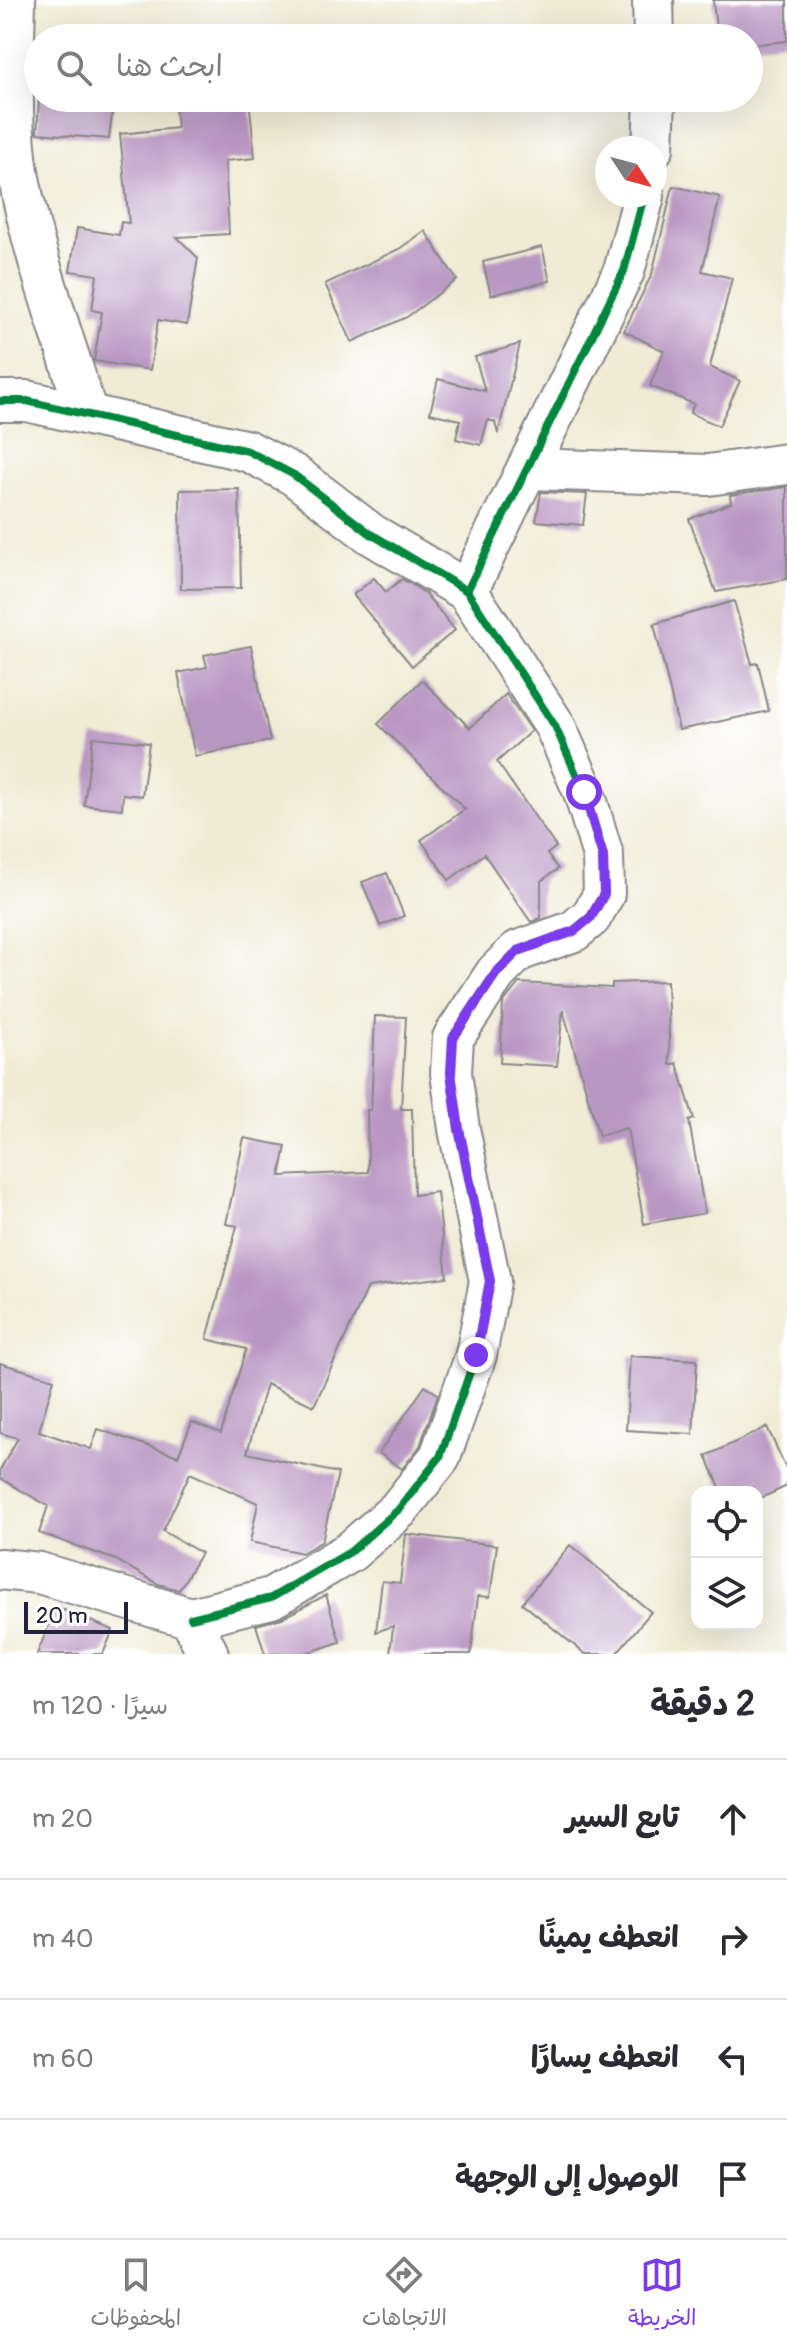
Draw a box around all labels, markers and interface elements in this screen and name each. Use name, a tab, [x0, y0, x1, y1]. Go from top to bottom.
search box	[24, 24, 763, 112]
icon: search	[52, 46, 96, 90]
text: ابحث هنا	[116, 48, 223, 85]
north arrow	[595, 136, 667, 208]
route start	[566, 774, 602, 810]
route end	[458, 1337, 494, 1373]
map controls	[691, 1486, 763, 1630]
button: locate	[691, 1486, 763, 1558]
button: layers	[691, 1558, 763, 1630]
scale bar	[24, 1598, 128, 1634]
text: 20 m	[36, 1602, 88, 1630]
text: 2 دقيقة	[650, 1683, 755, 1726]
text: سيرًا · 120 m	[32, 1690, 168, 1722]
icon: ahead	[711, 1797, 755, 1841]
text: تابع السير	[566, 1799, 679, 1836]
text: 20 m	[32, 1803, 93, 1835]
icon: right	[711, 1917, 755, 1961]
text: انعطف يمينًا	[539, 1919, 679, 1956]
text: 40 m	[32, 1923, 94, 1955]
icon: left	[711, 2037, 755, 2081]
text: انعطف يسارًا	[531, 2039, 679, 2076]
text: 60 m	[32, 2043, 94, 2075]
icon: arrive	[711, 2157, 755, 2201]
text: الوصول إلى الوجهة	[455, 2159, 679, 2196]
tab: المحفوظات	[90, 2253, 181, 2337]
tab: الاتجاهات	[362, 2253, 447, 2337]
tab: الخريطة	[628, 2253, 697, 2337]

